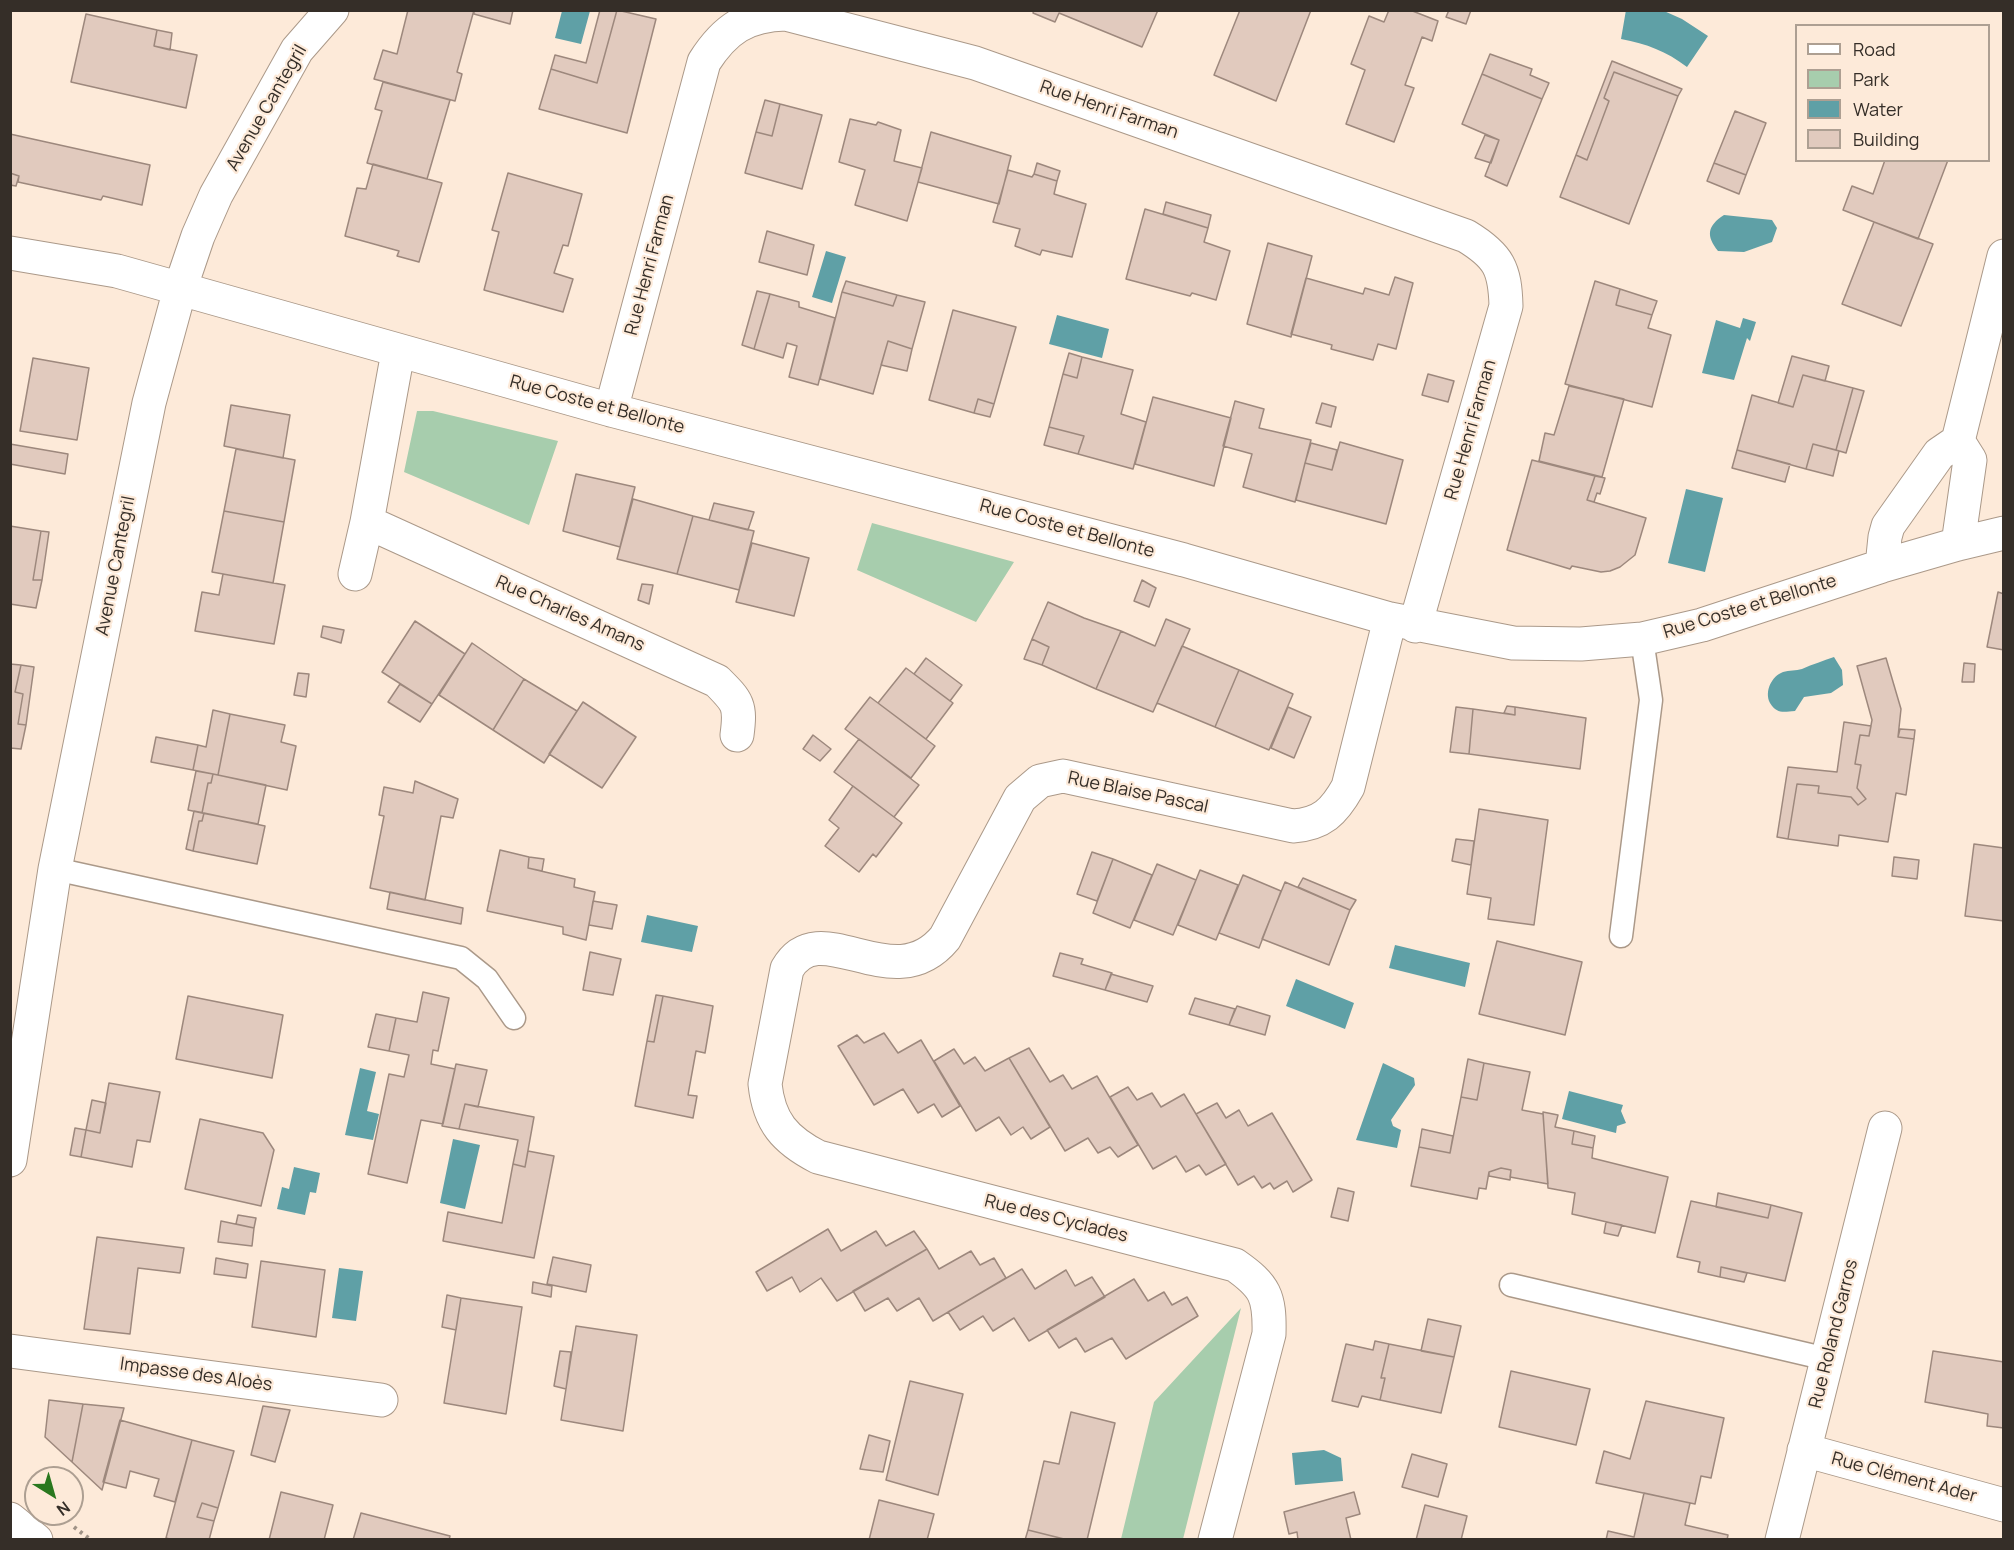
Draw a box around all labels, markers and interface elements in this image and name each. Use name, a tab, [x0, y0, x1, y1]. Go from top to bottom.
legend	[1795, 24, 1990, 162]
text: Road	[1853, 37, 1896, 61]
street label: Avenue Cantegril	[222, 41, 312, 175]
text: Park	[1853, 67, 1889, 91]
street label: Rue Henri Farman	[1037, 76, 1181, 144]
text: Water	[1853, 97, 1903, 121]
text: Building	[1853, 127, 1919, 151]
street label: Rue Henri Farman	[621, 192, 679, 338]
street label: Rue Henri Farman	[1441, 357, 1501, 503]
street label: Rue Coste et Bellonte	[507, 371, 687, 439]
street label: Avenue Cantegril	[92, 494, 140, 638]
street label: Rue Coste et Bellonte	[977, 495, 1157, 563]
street label: Rue Coste et Bellonte	[1661, 570, 1839, 644]
street label: Rue Charles Amans	[492, 571, 648, 657]
street label: Rue Blaise Pascal	[1066, 768, 1210, 818]
street label: Rue des Cyclades	[982, 1191, 1130, 1247]
street label: Rue Roland Garros	[1805, 1257, 1863, 1411]
street label: Impasse des Aloès	[118, 1354, 274, 1396]
street label: Rue Clément Ader	[1829, 1448, 1979, 1508]
north arrow	[24, 1466, 84, 1526]
text: N	[52, 1497, 75, 1521]

